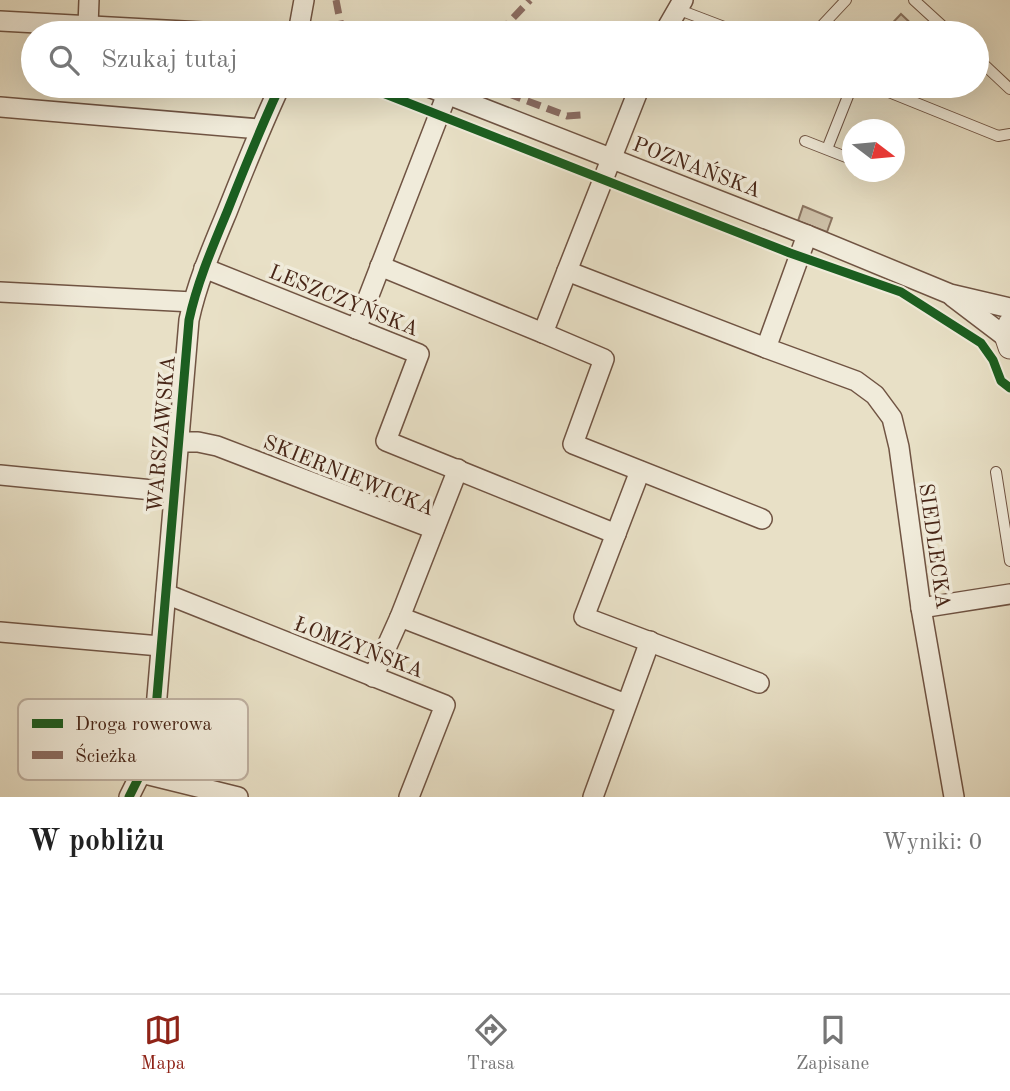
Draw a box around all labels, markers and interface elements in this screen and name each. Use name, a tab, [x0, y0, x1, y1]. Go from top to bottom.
search box	[21, 21, 989, 98]
icon: search	[45, 41, 83, 79]
text: Szukaj tutaj	[101, 47, 238, 73]
north arrow	[842, 119, 905, 182]
street label: POZNAŃSKA	[630, 130, 765, 202]
street label: LESZCZYŃSKA	[266, 257, 423, 341]
street label: WARSZAWSKA	[145, 355, 180, 513]
street label: SKIERNIEWICKA	[260, 433, 437, 520]
street label: SIEDLECKA	[914, 482, 953, 610]
street label: ŁOMŻYŃSKA	[291, 609, 428, 683]
legend	[18, 699, 248, 780]
text: Droga rowerowa	[75, 716, 213, 735]
text: Ścieżka	[75, 743, 137, 767]
text: W pobliżu	[28, 827, 164, 857]
text: Wyniki: 0	[882, 831, 982, 854]
tab: Mapa	[141, 1011, 185, 1076]
tab: Trasa	[466, 1011, 515, 1076]
tab: Zapisane	[796, 1011, 869, 1076]

